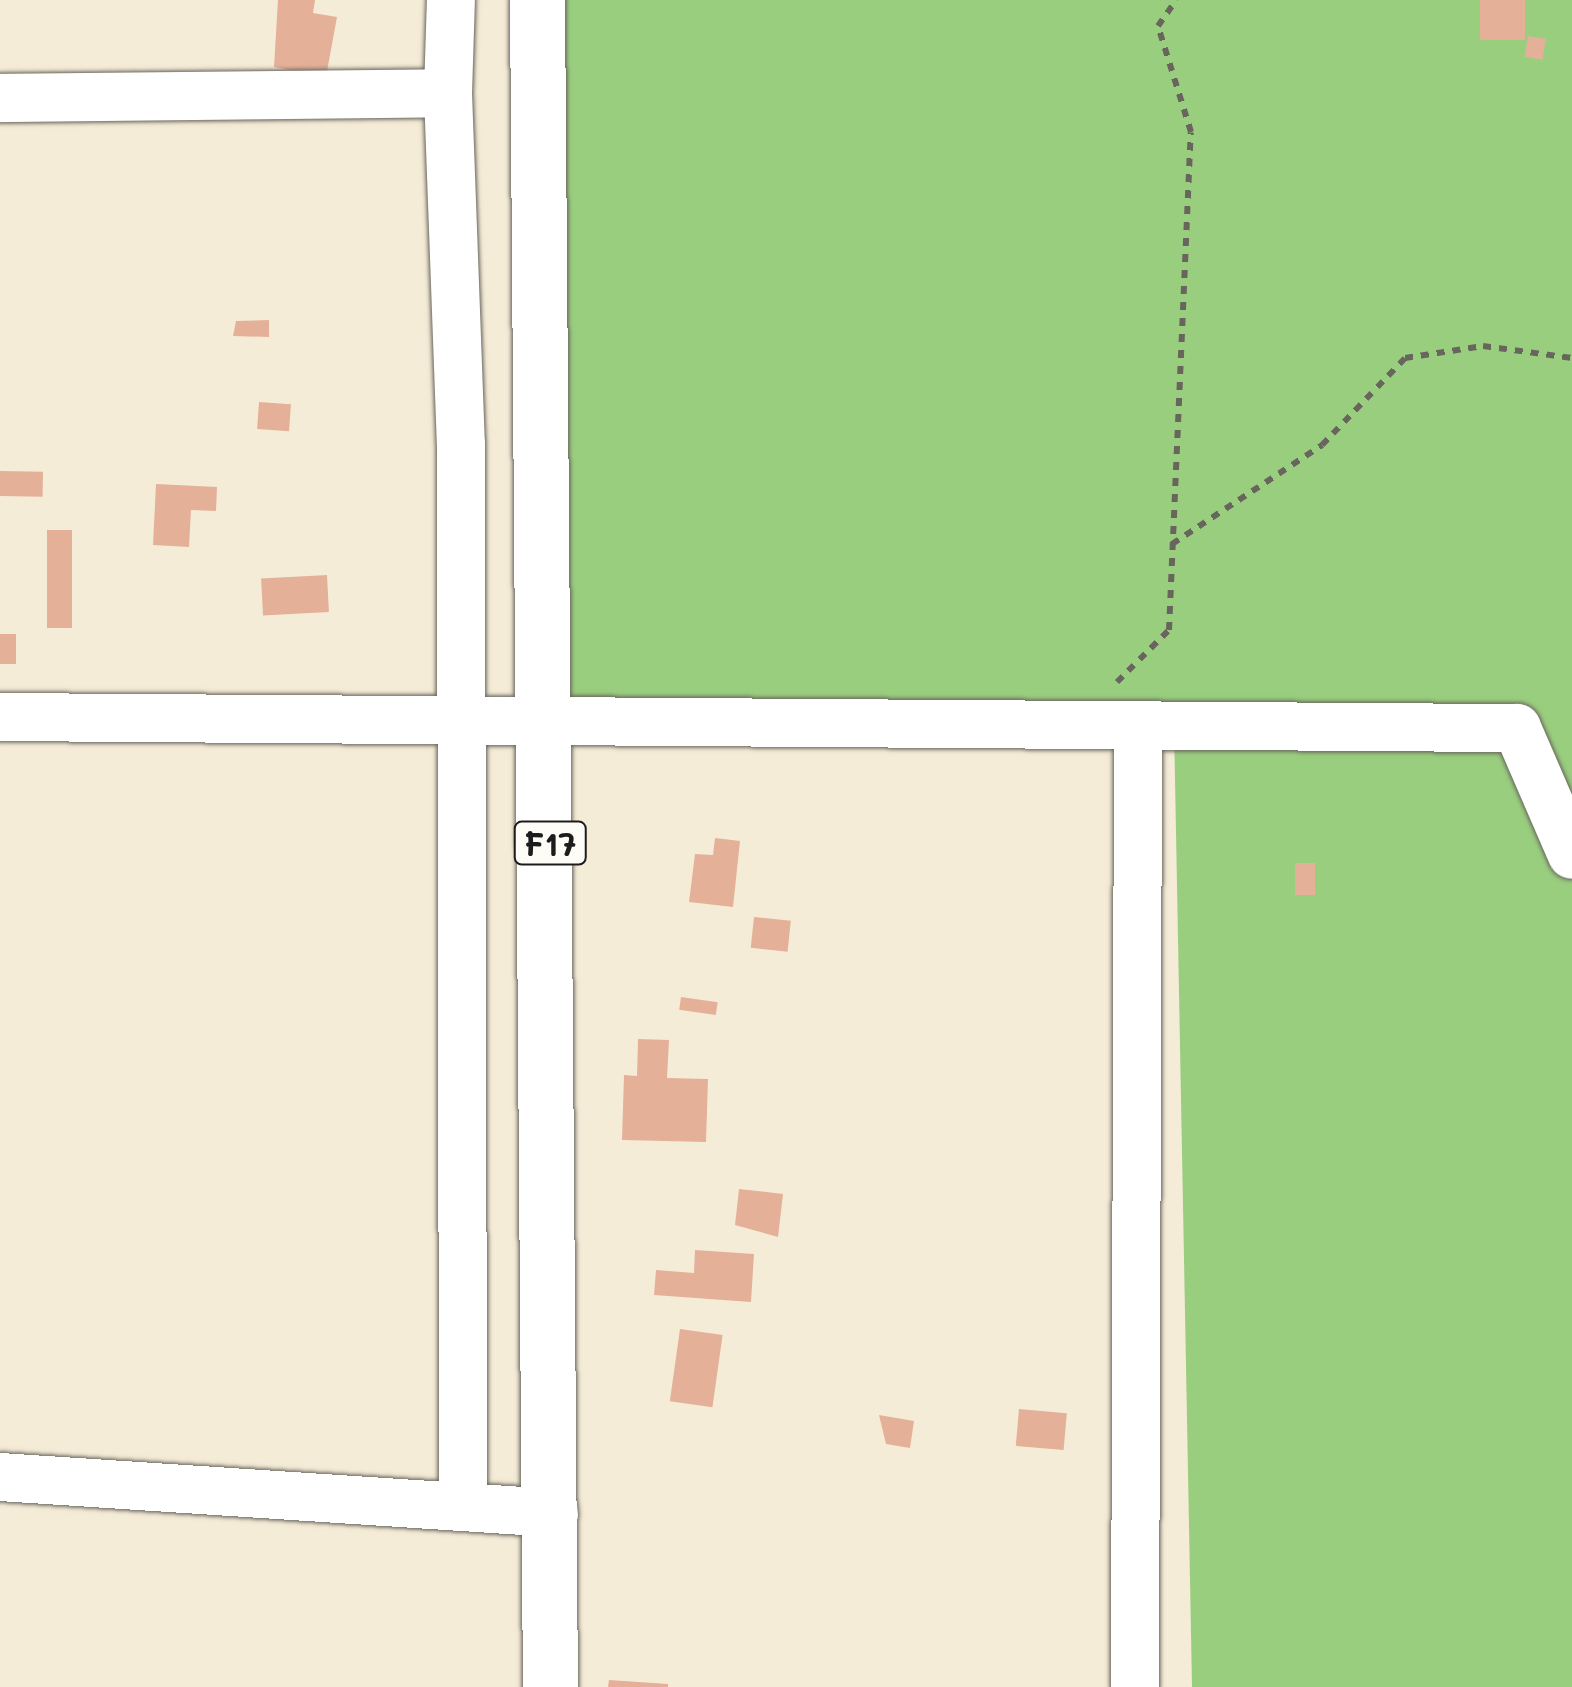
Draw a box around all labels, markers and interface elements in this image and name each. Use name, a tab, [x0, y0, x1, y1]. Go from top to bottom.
road number: F17	[512, 816, 588, 870]

